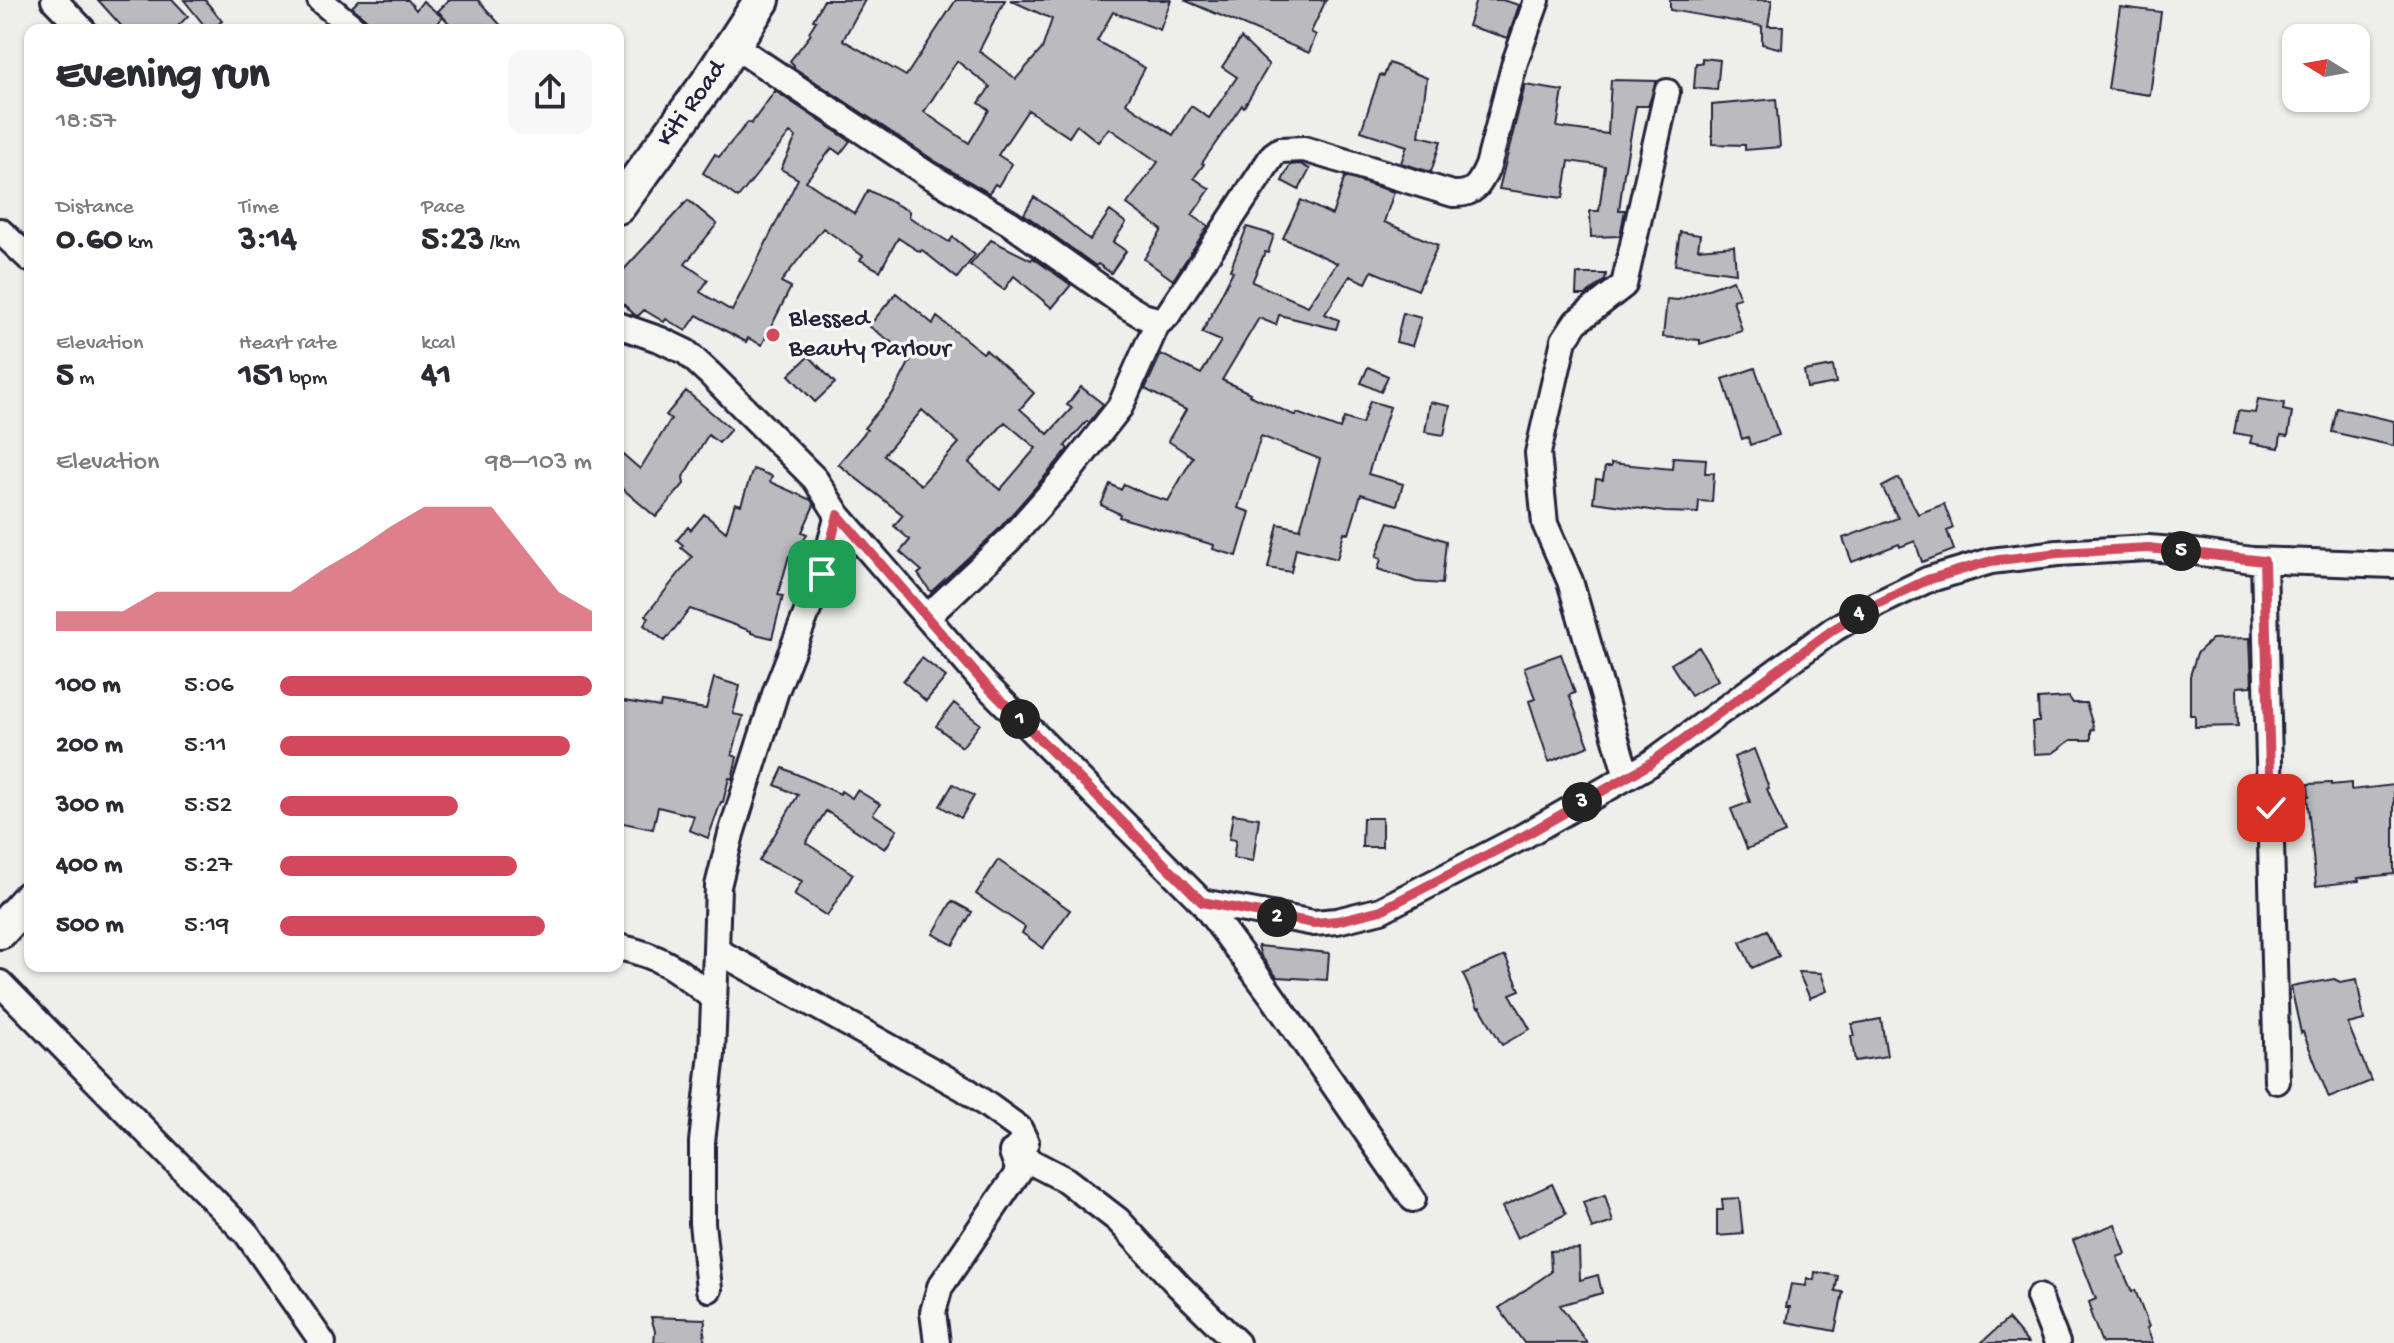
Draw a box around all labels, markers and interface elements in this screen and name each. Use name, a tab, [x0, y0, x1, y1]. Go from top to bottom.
north arrow	[2282, 24, 2370, 112]
map controls	[2282, 24, 2370, 112]
button: share	[508, 50, 592, 134]
text: Evening run	[56, 51, 269, 103]
street label: Kiti Road	[651, 54, 735, 153]
text: 18:57	[56, 107, 116, 138]
text: Distance	[56, 195, 134, 221]
text: Time	[239, 195, 279, 221]
text: Pace	[421, 195, 465, 221]
text: 0.60	[56, 221, 123, 261]
text: 3:14	[239, 221, 297, 261]
text: 5:23	[421, 221, 484, 261]
text: km	[123, 230, 153, 256]
text: /km	[484, 230, 520, 256]
place label: Blessed Beauty Parlour	[788, 305, 953, 366]
marker: Blessed Beauty Parlour	[764, 326, 782, 344]
text: Elevation	[56, 331, 143, 357]
text: Heart rate	[239, 331, 337, 357]
text: kcal	[421, 331, 456, 357]
text: 5	[56, 357, 74, 397]
text: 151	[239, 357, 284, 397]
text: 41	[421, 357, 451, 397]
text: m	[74, 366, 95, 392]
text: bpm	[284, 366, 327, 392]
text: Elevation	[56, 448, 159, 479]
text: 98–103 m	[485, 448, 592, 479]
pin: 5	[2161, 531, 2201, 571]
text: 5	[2175, 538, 2187, 564]
pin	[788, 540, 856, 608]
icon: arrive	[800, 552, 844, 596]
pin: 4	[1839, 594, 1879, 634]
text: 4	[1854, 601, 1864, 627]
text: 100 m	[56, 671, 121, 702]
text: 5:06	[184, 671, 234, 702]
pin: 1	[1000, 699, 1040, 739]
text: 1	[1016, 706, 1024, 732]
text: 200 m	[56, 731, 123, 762]
text: 5:11	[184, 731, 227, 762]
pin	[2237, 774, 2305, 842]
pin: 3	[1562, 782, 1602, 822]
icon: check	[2249, 786, 2293, 830]
text: 3	[1576, 789, 1588, 815]
text: 300 m	[56, 791, 124, 822]
text: 5:52	[184, 791, 232, 822]
text: 400 m	[56, 851, 122, 882]
text: 5:27	[184, 851, 232, 882]
pin: 2	[1257, 897, 1297, 937]
text: 2	[1272, 904, 1282, 930]
text: 500 m	[56, 911, 124, 942]
text: 5:19	[184, 911, 229, 942]

